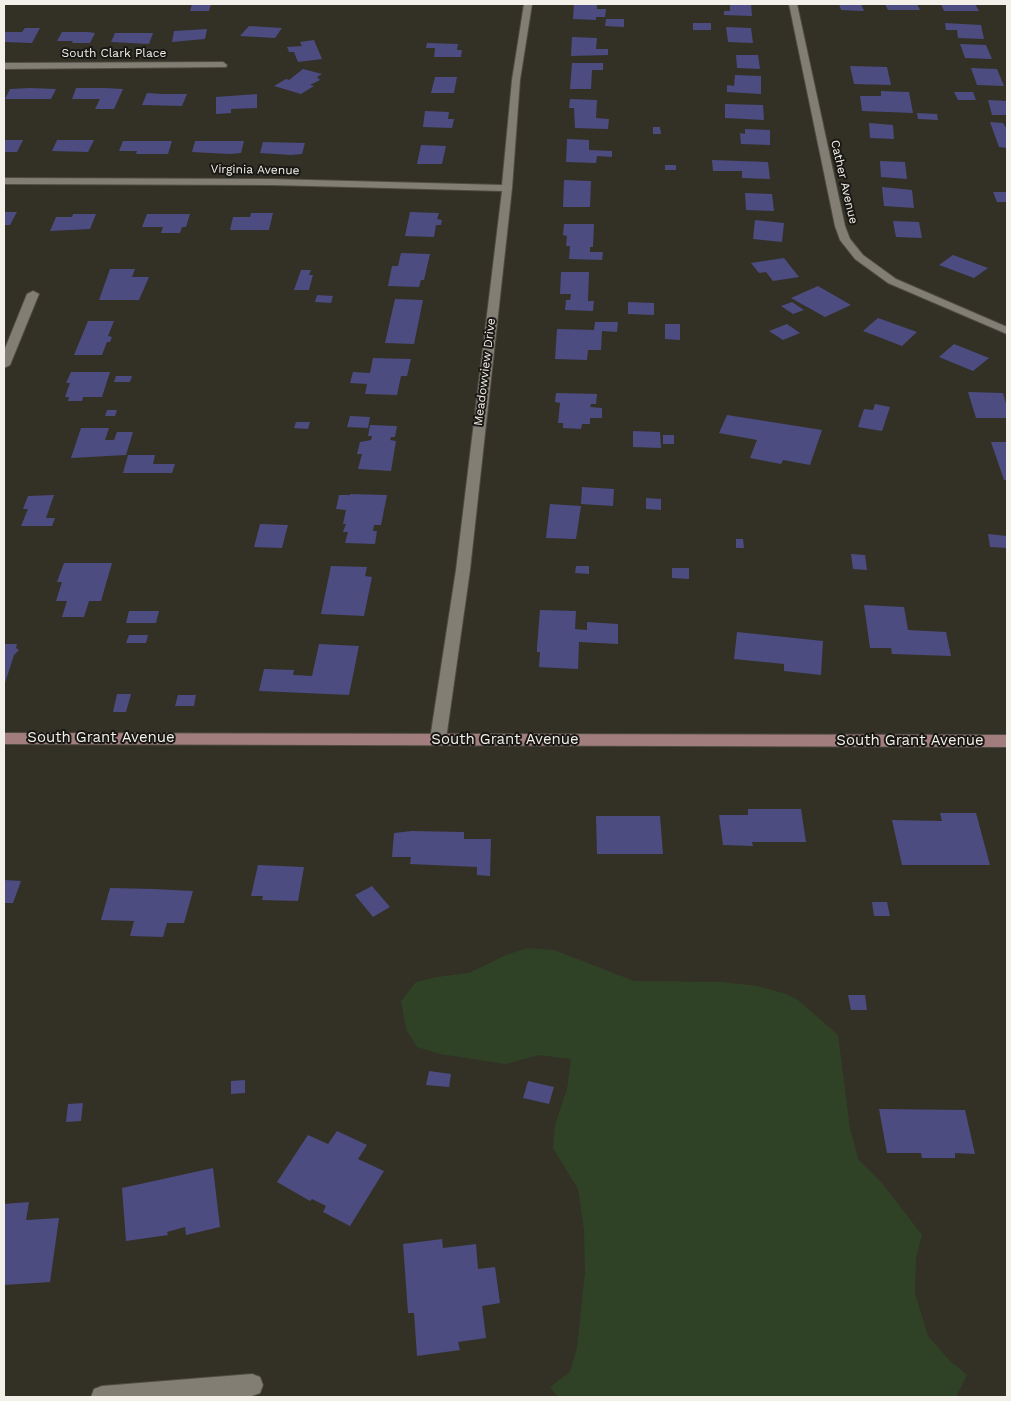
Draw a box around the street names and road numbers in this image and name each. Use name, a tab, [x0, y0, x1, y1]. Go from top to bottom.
street label: South Clark Place	[62, 46, 166, 60]
street label: Cather Avenue	[827, 139, 861, 225]
street label: Virginia Avenue	[210, 162, 300, 178]
street label: Meadowview Drive	[471, 317, 499, 427]
street label: South Grant Avenue	[27, 729, 175, 747]
street label: South Grant Avenue	[431, 731, 579, 749]
street label: South Grant Avenue	[836, 732, 984, 750]

